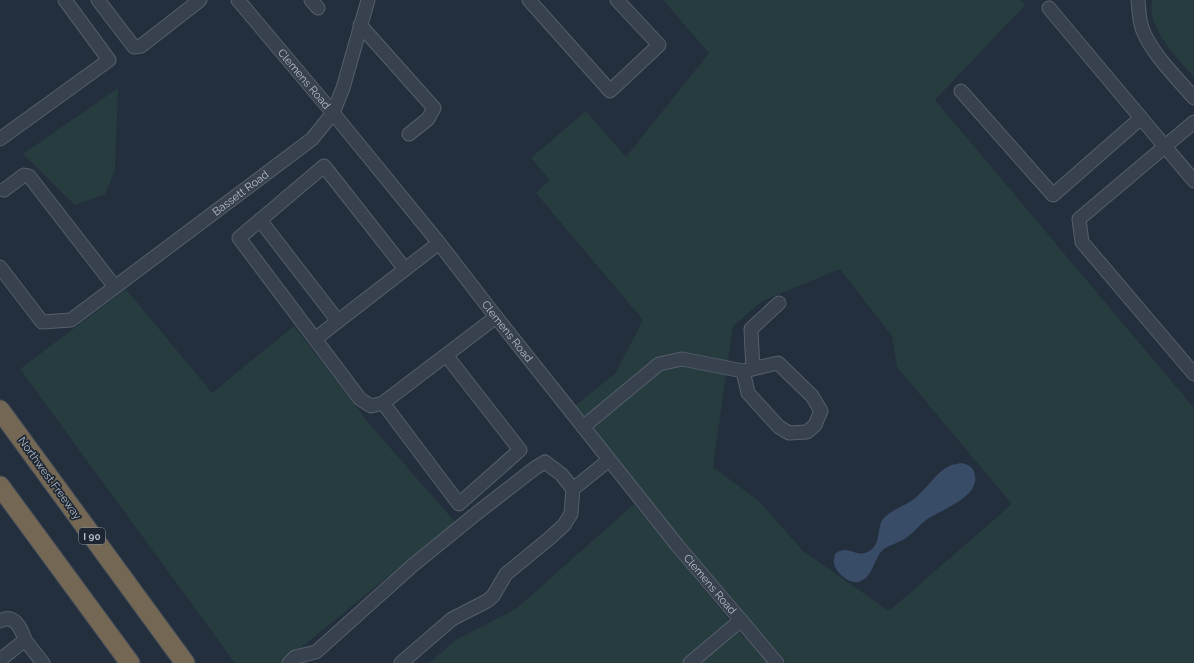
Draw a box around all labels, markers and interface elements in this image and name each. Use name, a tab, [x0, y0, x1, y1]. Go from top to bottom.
street label: Clemens Road	[275, 46, 333, 112]
street label: Bassett Road	[210, 168, 271, 219]
street label: Clemens Road	[479, 298, 535, 365]
street label: Northwest Freeway	[15, 434, 84, 522]
road number: I 90	[79, 528, 105, 544]
street label: Clemens Road	[681, 552, 739, 617]

